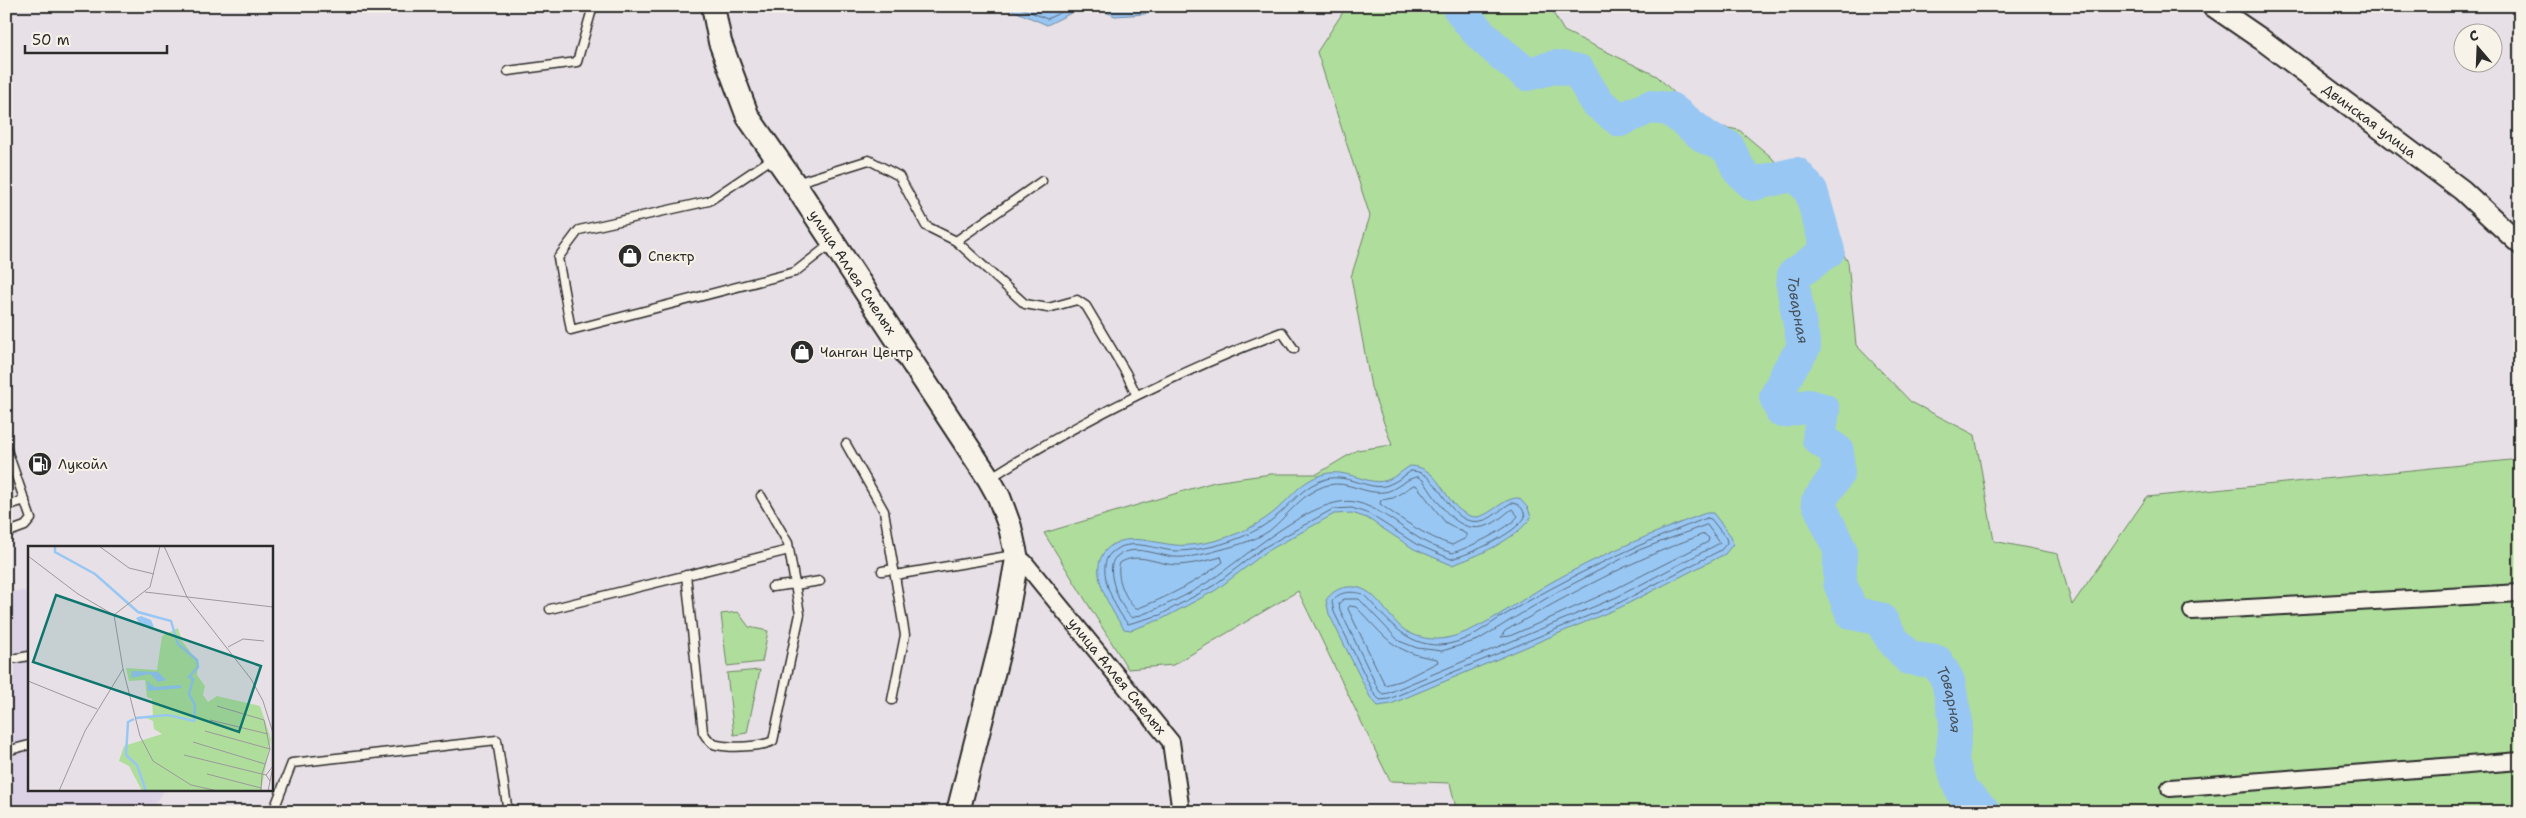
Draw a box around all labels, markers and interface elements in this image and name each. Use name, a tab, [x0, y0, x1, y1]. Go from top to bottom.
scale bar	[25, 22, 168, 54]
north arrow	[2454, 22, 2504, 72]
text: С	[2467, 26, 2481, 46]
text: 50 m	[32, 30, 70, 50]
street label: Двинская улица	[2319, 79, 2420, 162]
street label: улица Аллея Смелых	[805, 206, 900, 338]
shop icon: Спектр	[617, 243, 643, 269]
place label: Спектр	[648, 247, 695, 265]
water label: Товарная	[1783, 275, 1813, 345]
shop icon: Чанган Центр	[789, 339, 815, 365]
place label: Чанган Центр	[820, 343, 914, 361]
fuel station icon: Лукойл	[27, 451, 53, 477]
place label: Лукойл	[58, 455, 108, 473]
inset map	[28, 546, 272, 790]
street label: улица Аллея Смелых	[1064, 614, 1170, 738]
water label: Товарная	[1931, 662, 1966, 734]

